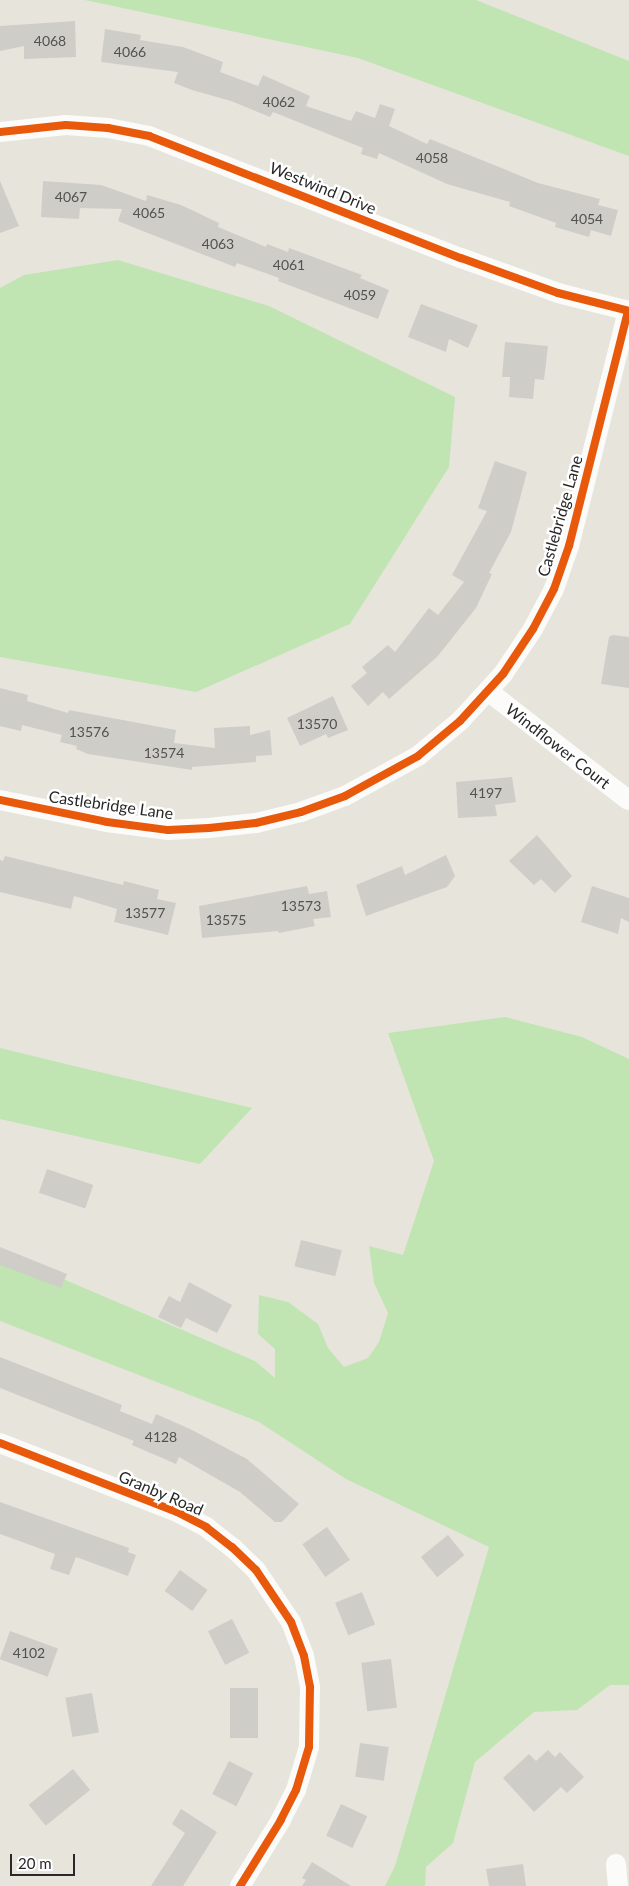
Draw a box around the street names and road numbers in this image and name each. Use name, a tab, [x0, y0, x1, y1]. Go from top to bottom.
street label: Westwind Drive	[267, 158, 379, 218]
street label: Castlebridge Lane	[533, 453, 587, 579]
street label: Windflower Court	[502, 699, 614, 793]
street label: Castlebridge Lane	[48, 787, 174, 823]
street label: Granby Road	[115, 1466, 207, 1520]

